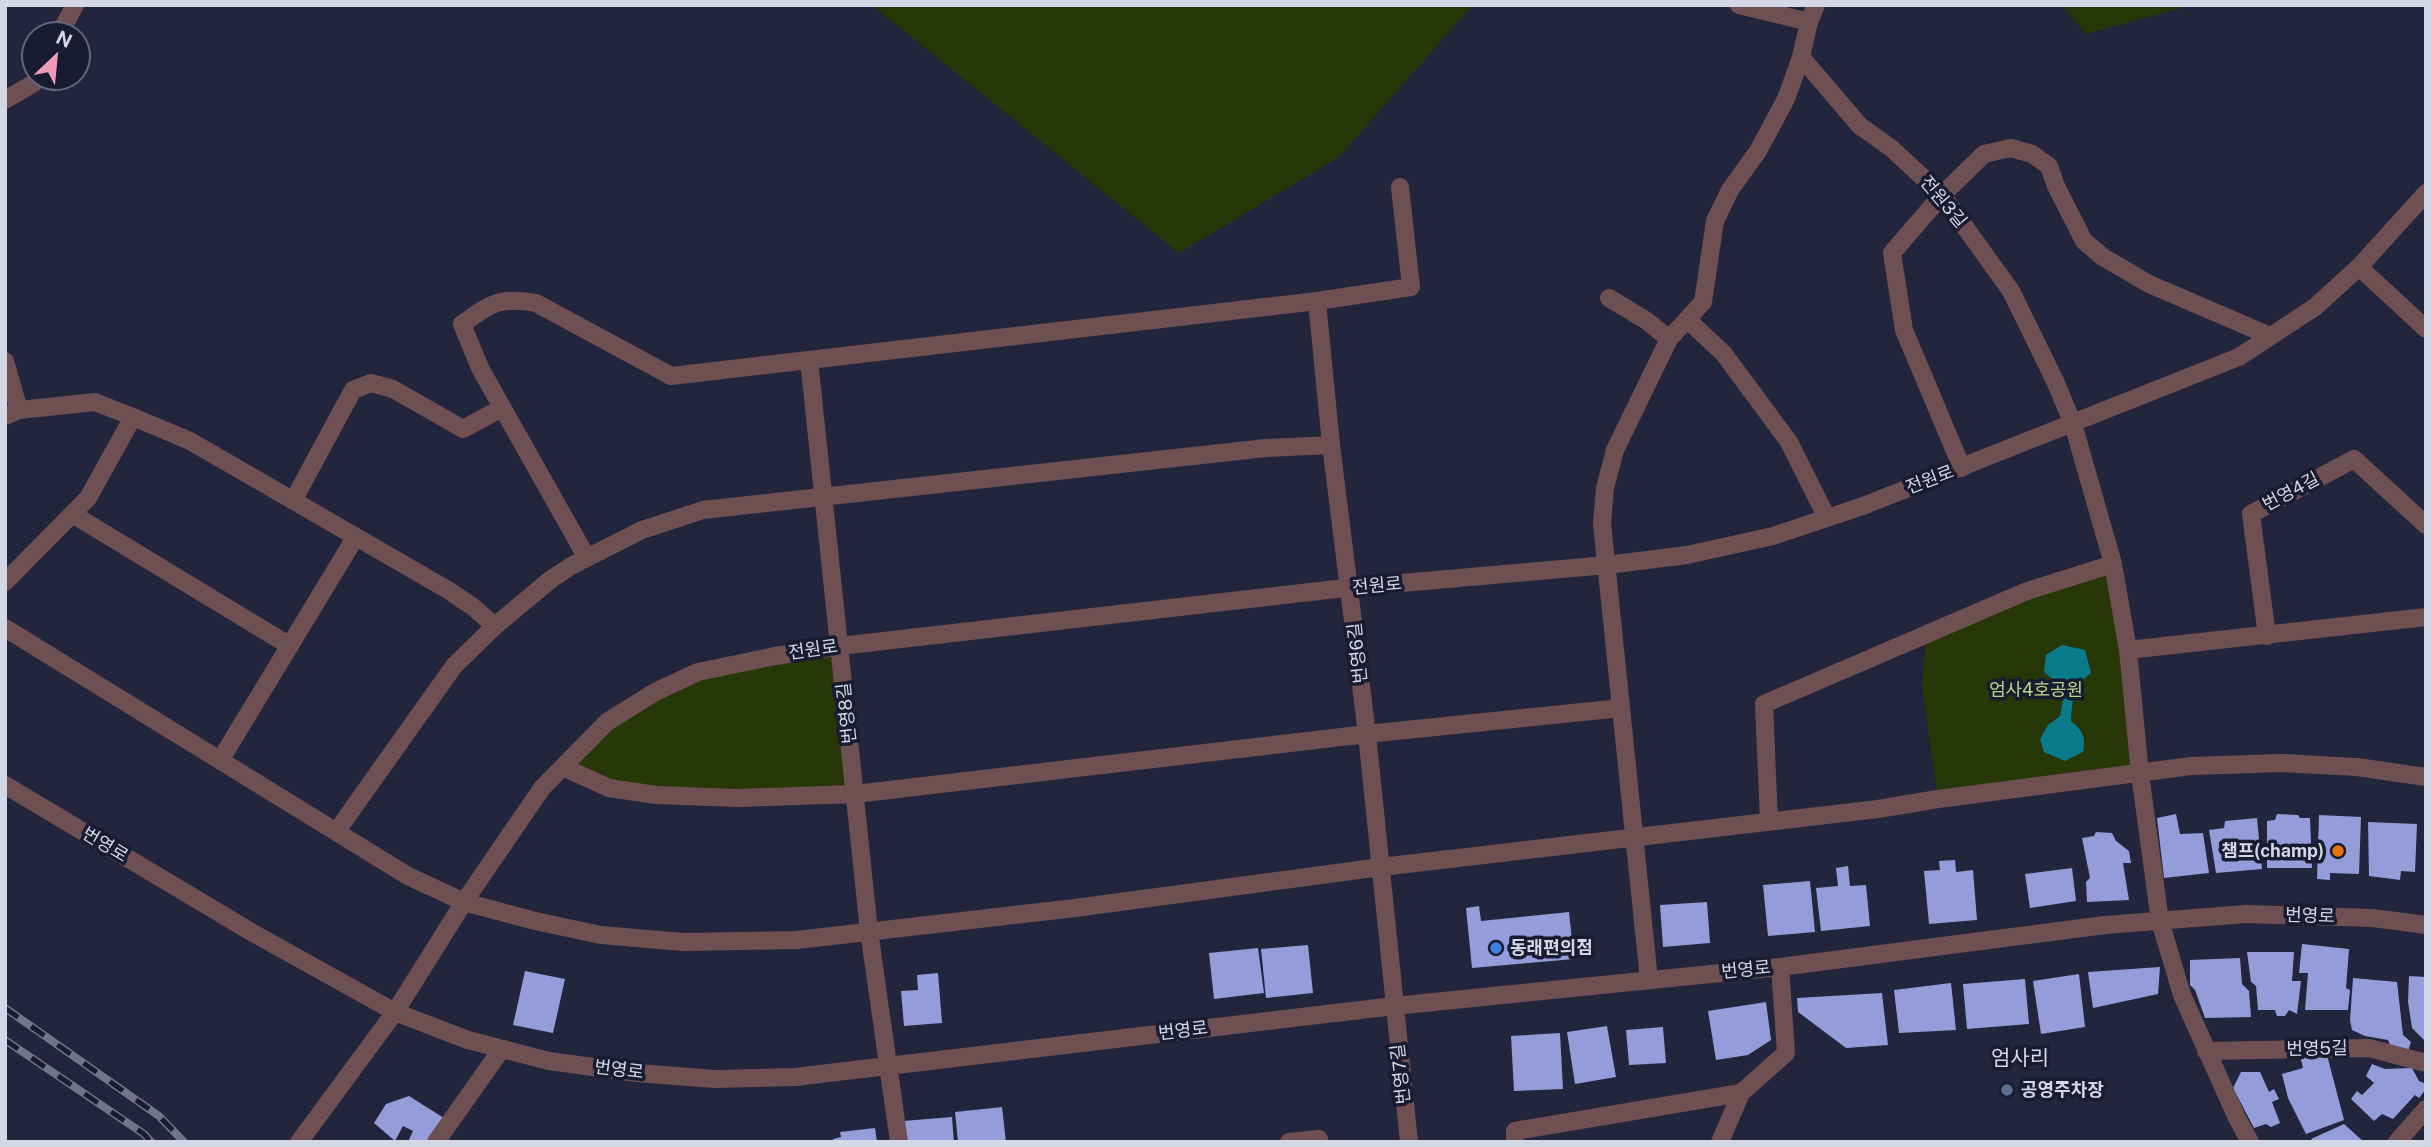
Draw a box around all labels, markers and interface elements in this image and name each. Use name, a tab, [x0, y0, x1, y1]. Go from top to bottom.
north arrow	[21, 21, 91, 91]
text: N	[53, 26, 76, 52]
street label: 전원3길	[1915, 172, 1971, 232]
street label: 전원로	[1903, 461, 1957, 499]
street label: 번영4길	[2259, 468, 2323, 516]
street label: 전원로	[1351, 573, 1403, 599]
street label: 번영6길	[1344, 622, 1372, 684]
street label: 전원로	[787, 636, 839, 664]
park label: 엄사4호공원	[1989, 679, 2083, 701]
street label: 번영8길	[833, 681, 861, 745]
street label: 번영로	[78, 823, 132, 867]
place label: 챔프(champ)	[2221, 840, 2324, 862]
marker: 챔프(champ)	[2330, 843, 2346, 859]
street label: 번영로	[2285, 904, 2335, 928]
place label: 동래편의점	[1510, 937, 1593, 959]
marker: 동래편의점	[1488, 940, 1504, 956]
street label: 번영로	[1720, 957, 1772, 983]
street label: 번영로	[1157, 1017, 1209, 1045]
street label: 번영5길	[2286, 1038, 2348, 1060]
street label: 번영7길	[1387, 1043, 1415, 1105]
district label: 엄사리	[1991, 1046, 2049, 1072]
street label: 번영로	[593, 1056, 645, 1084]
place label: 공영주차장	[2021, 1079, 2104, 1101]
marker: 공영주차장	[1999, 1082, 2015, 1098]

